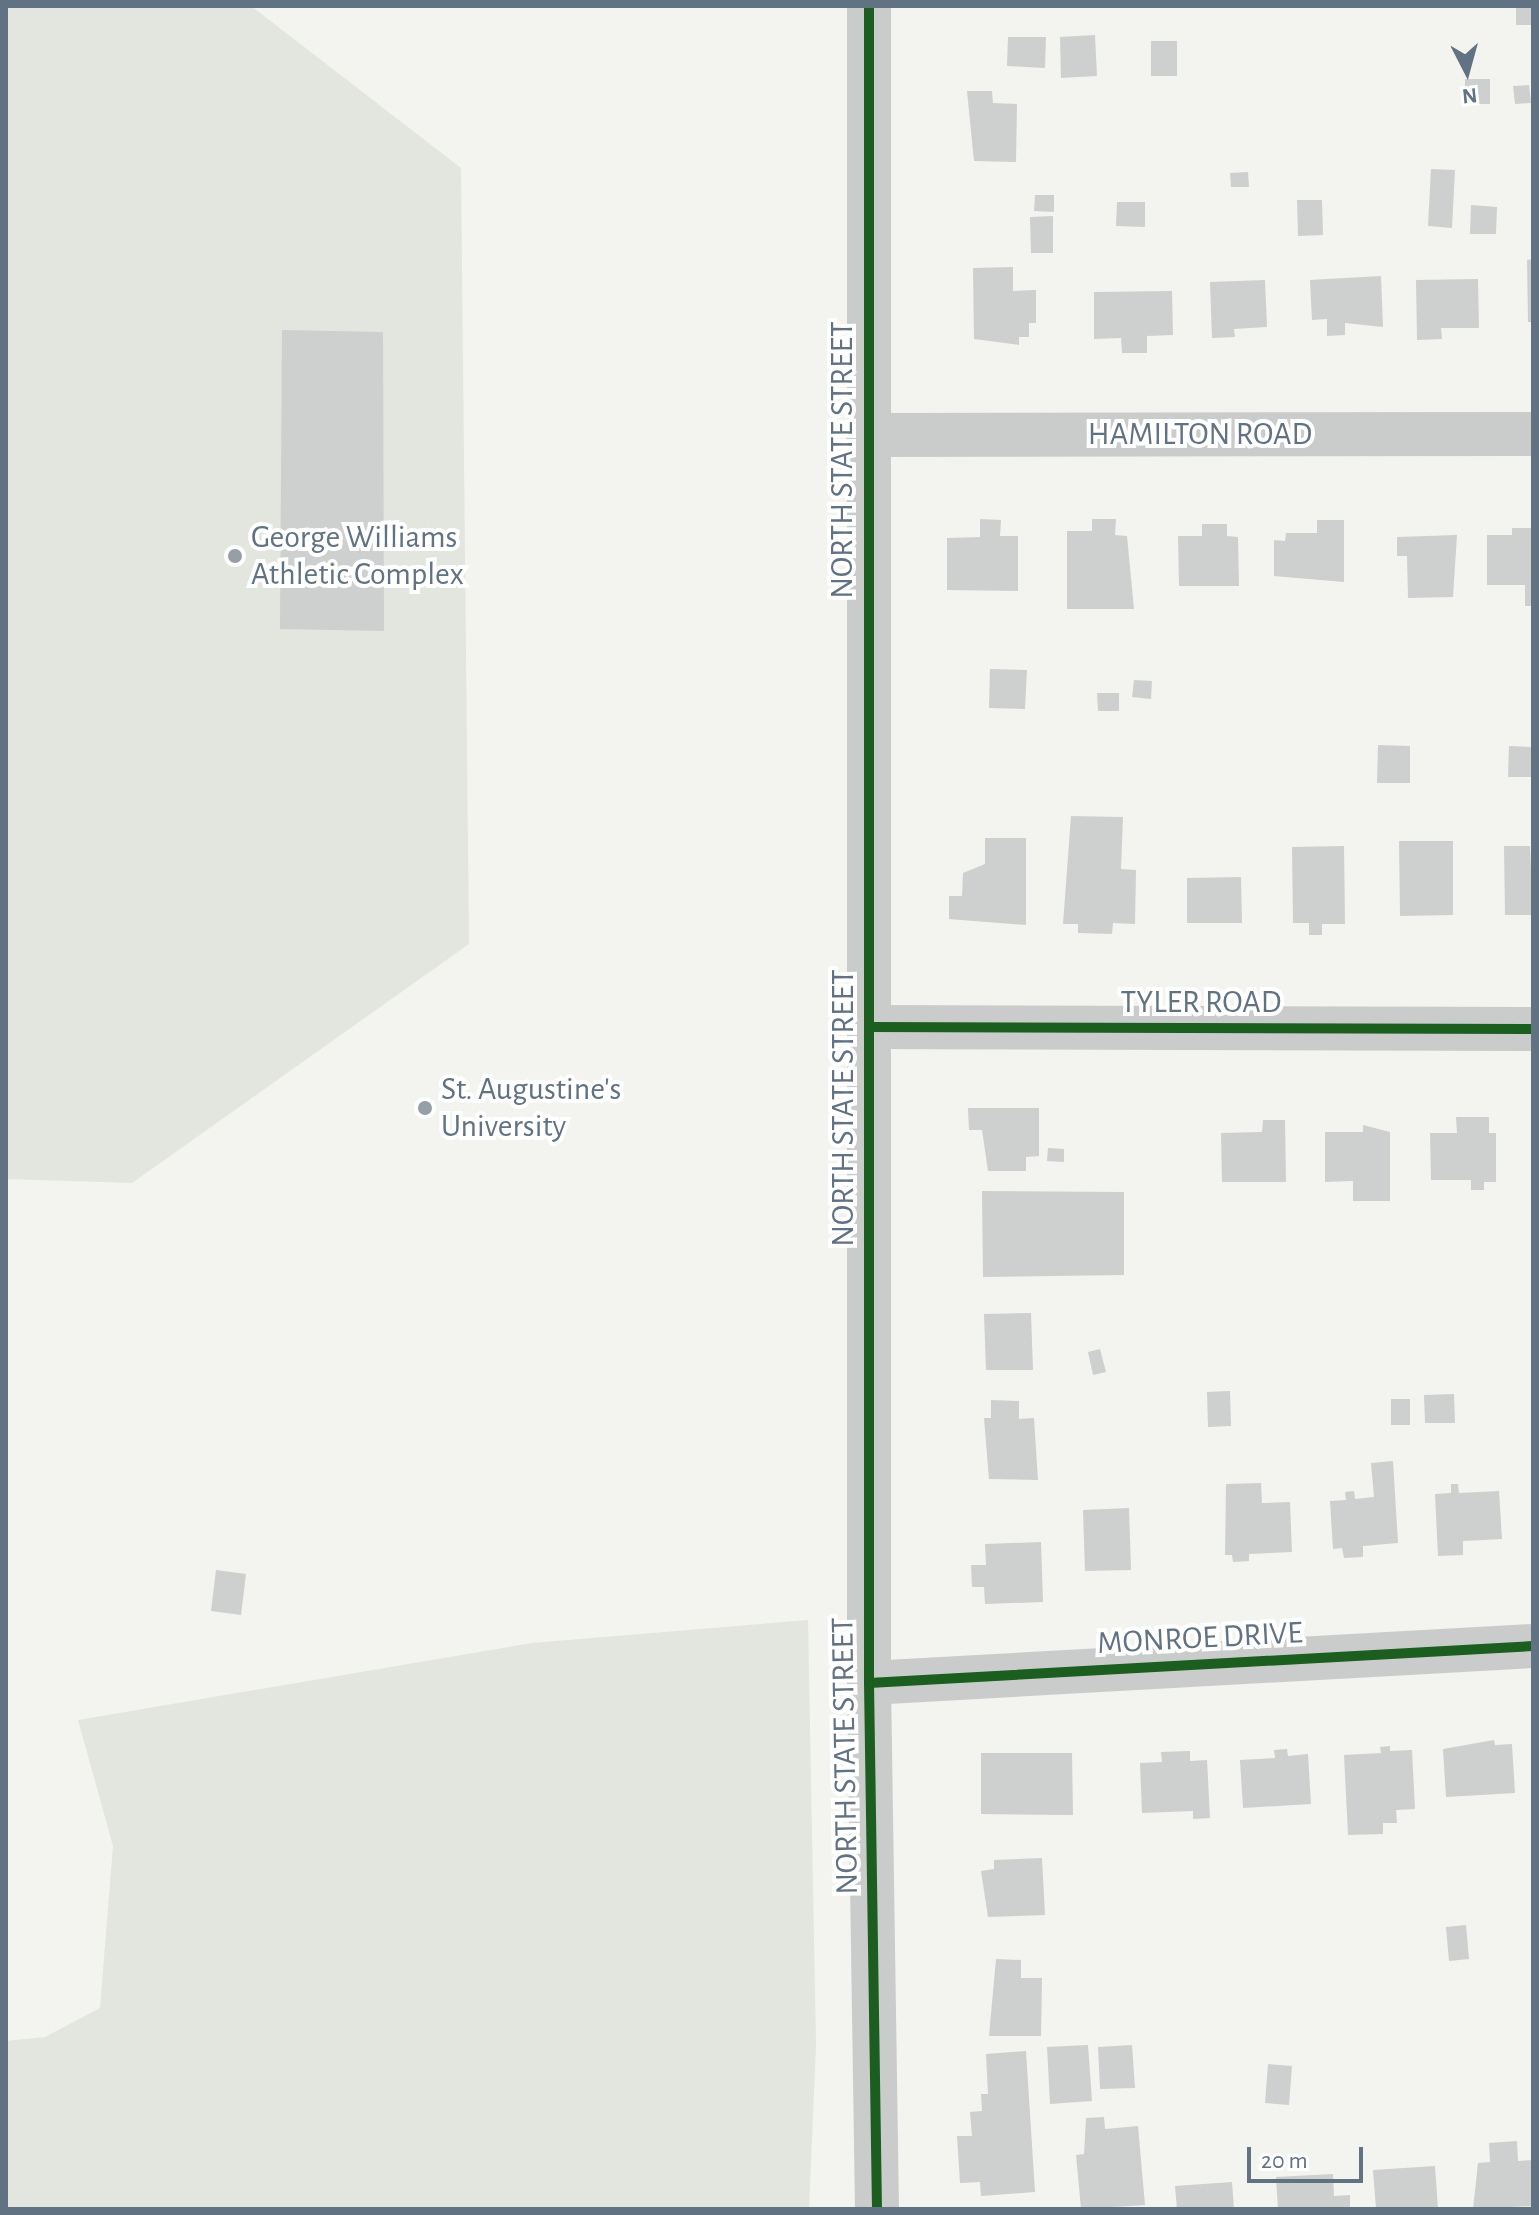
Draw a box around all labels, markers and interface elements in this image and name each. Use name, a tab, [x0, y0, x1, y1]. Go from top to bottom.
north arrow	[1427, 32, 1507, 112]
text: N	[1461, 84, 1478, 108]
street label: NORTH STATE STREET	[823, 321, 861, 599]
street label: HAMILTON ROAD	[1088, 415, 1312, 453]
place label: George Williams Athletic Complex	[251, 519, 464, 594]
marker: George Williams Athletic Complex	[226, 547, 244, 565]
street label: NORTH STATE STREET	[824, 969, 862, 1247]
street label: TYLER ROAD	[1121, 983, 1281, 1021]
place label: St. Augustine's University	[441, 1071, 621, 1146]
marker: St. Augustine's University	[416, 1099, 434, 1117]
street label: MONROE DRIVE	[1096, 1613, 1304, 1663]
street label: NORTH STATE STREET	[823, 1617, 867, 1895]
scale bar	[1251, 2131, 1367, 2181]
text: 20 m	[1261, 2149, 1308, 2173]

